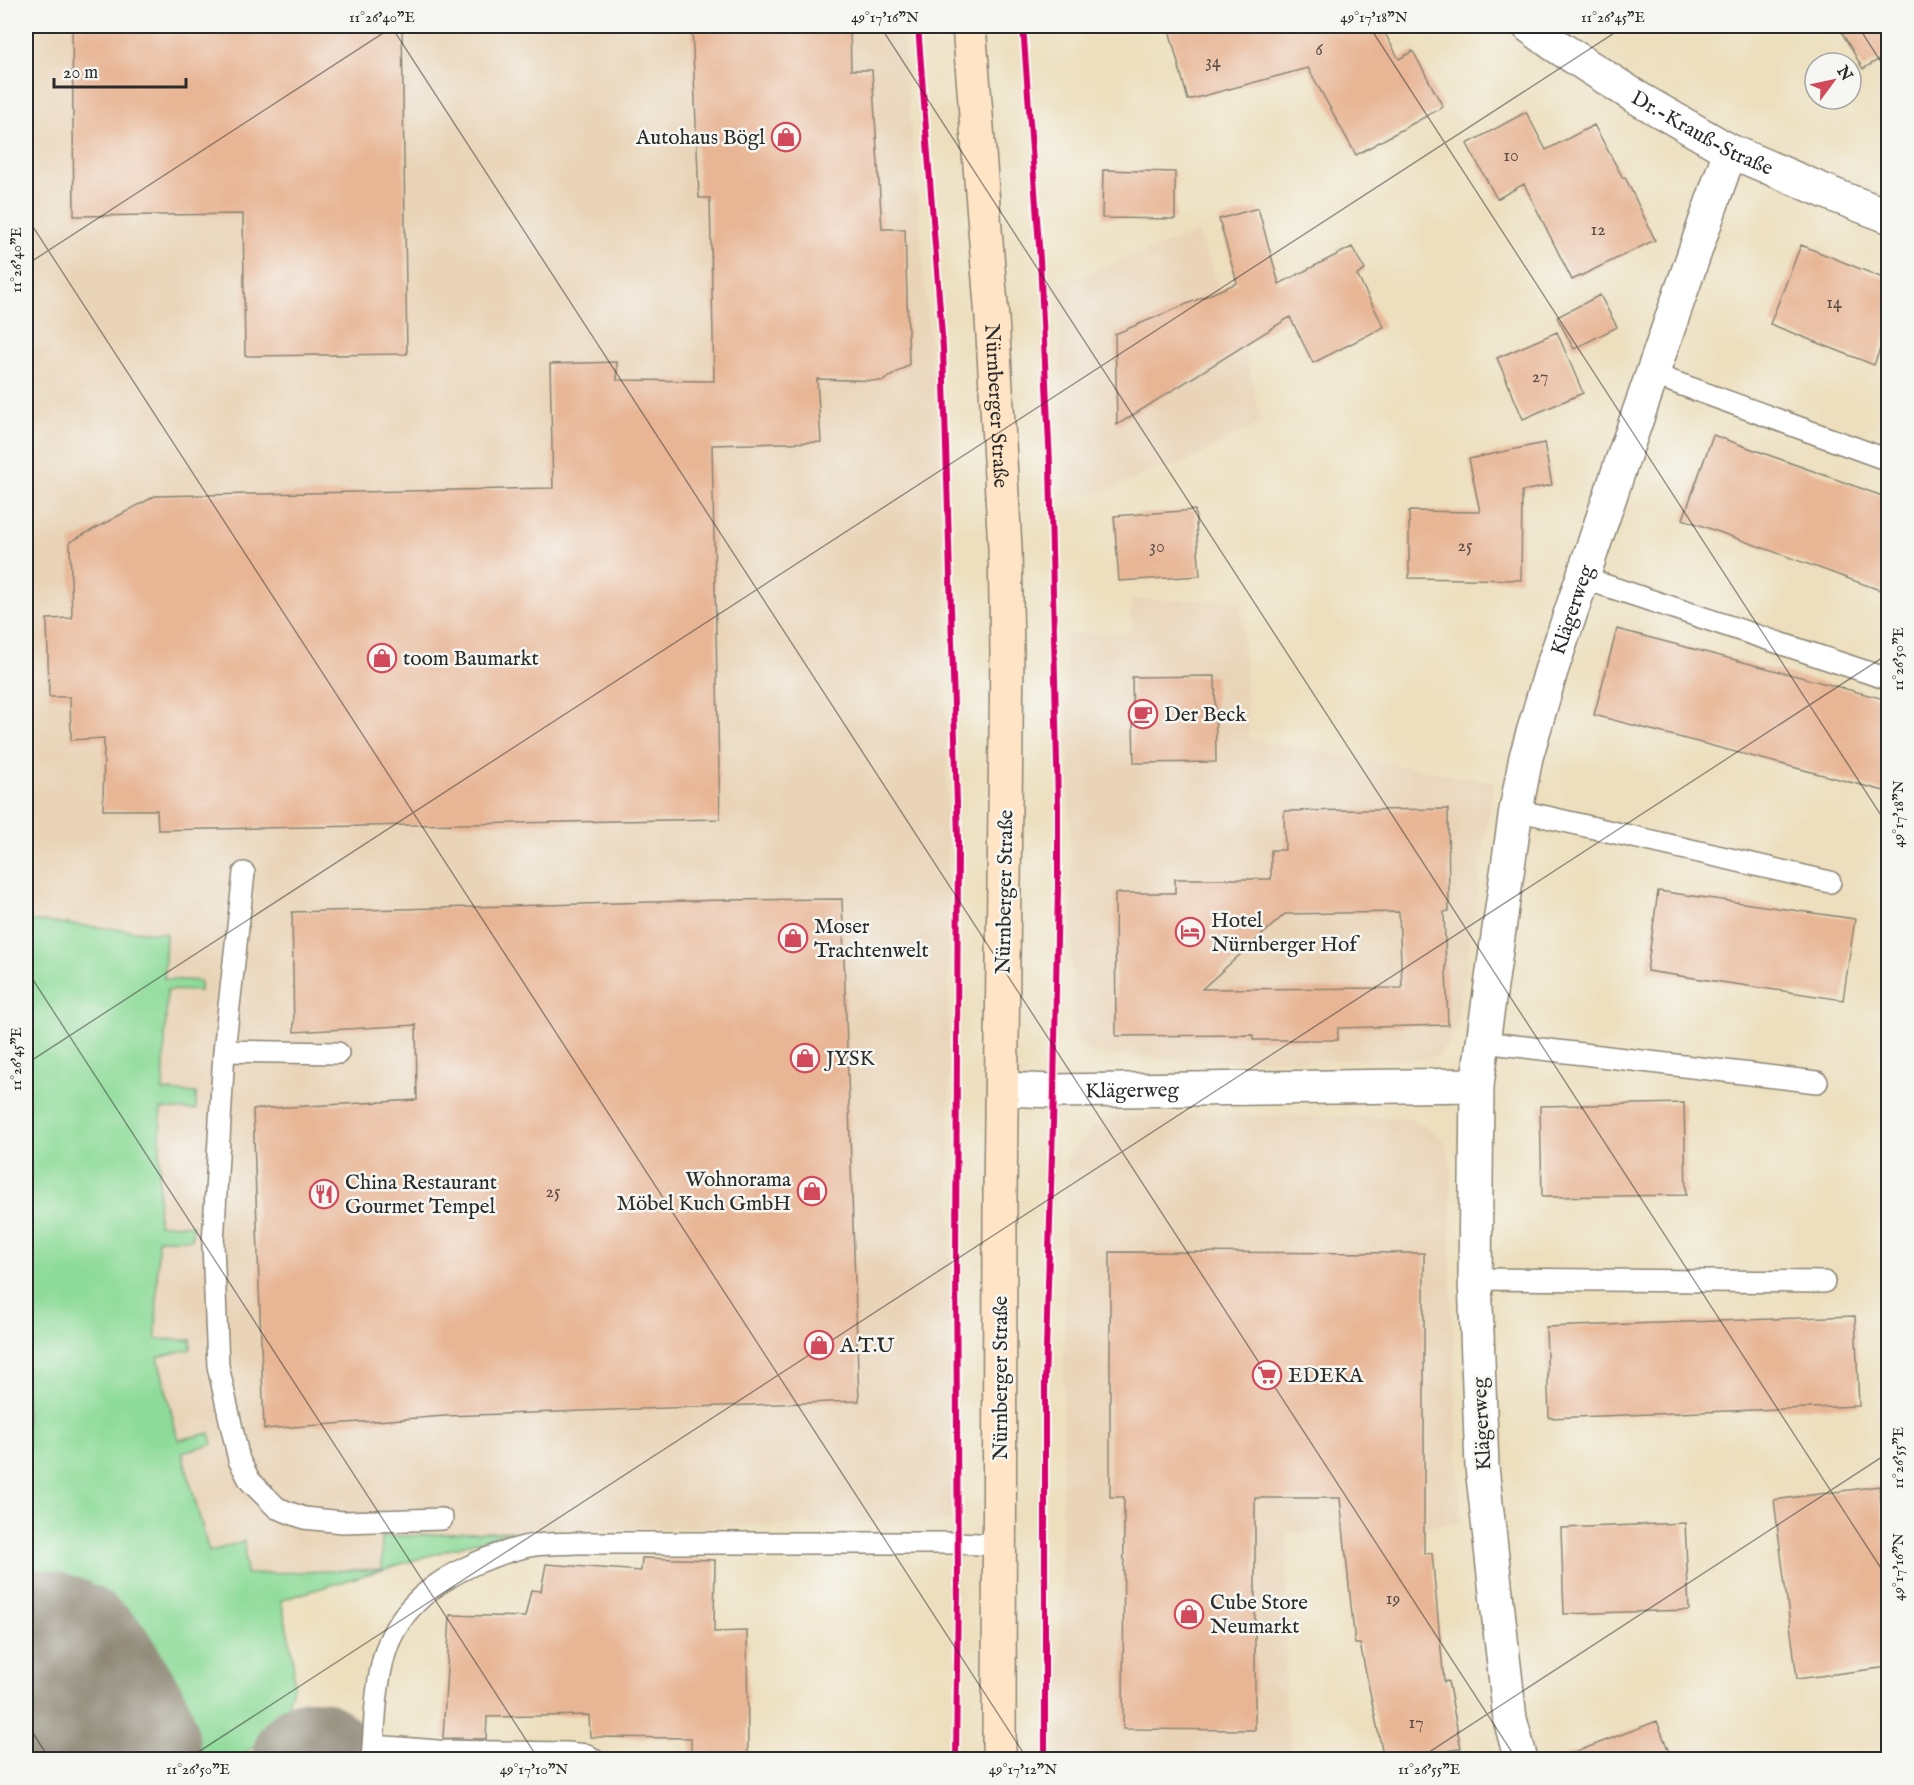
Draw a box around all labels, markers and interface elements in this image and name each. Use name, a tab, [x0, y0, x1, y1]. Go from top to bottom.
text: 11°26'40"E	[349, 8, 415, 27]
text: 49°17'16"N	[851, 8, 919, 27]
text: 49°17'18"N	[1340, 8, 1408, 27]
text: 11°26'45"E	[1581, 8, 1645, 27]
house number: 6	[1315, 39, 1323, 62]
scale bar	[54, 51, 186, 89]
house number: 34	[1205, 51, 1221, 74]
north arrow	[1803, 51, 1863, 111]
text: 20 m	[63, 62, 98, 85]
text: N	[1831, 62, 1856, 85]
street label: Dr.-Krauß-Straße	[1626, 85, 1777, 183]
shop icon: Autohaus Bögl	[770, 121, 802, 153]
place label: Autohaus Bögl	[635, 125, 765, 152]
house number: 10	[1503, 145, 1519, 168]
house number: 12	[1590, 219, 1606, 242]
text: 11°26'40"E	[7, 227, 26, 293]
house number: 14	[1826, 292, 1842, 315]
street label: Nürnberger Straße	[977, 323, 1014, 489]
house number: 27	[1532, 366, 1548, 389]
house number: 25	[1458, 535, 1473, 558]
house number: 30	[1149, 536, 1165, 559]
street label: Klägerweg	[1545, 561, 1601, 659]
text: 11°26'50"E	[1889, 627, 1908, 691]
shop icon: toom Baumarkt	[366, 642, 398, 674]
place label: toom Baumarkt	[403, 646, 539, 673]
cafe icon: Der Beck	[1127, 698, 1159, 730]
place label: Der Beck	[1164, 702, 1247, 729]
text: 49°17'18"N	[1889, 780, 1908, 848]
street label: Nürnberger Straße	[991, 809, 1020, 974]
place label: Hotel Nürnberger Hof	[1211, 908, 1360, 959]
place label: Moser Trachtenwelt	[814, 914, 929, 965]
hotel icon: Hotel Nürnberger Hof	[1174, 916, 1206, 948]
shop icon: Moser Trachtenwelt	[777, 922, 809, 954]
text: 11°26'45"E	[7, 1027, 26, 1091]
shop icon: JYSK	[789, 1042, 821, 1074]
place label: JYSK	[824, 1046, 876, 1073]
street label: Klägerweg	[1085, 1077, 1180, 1106]
place label: Wohnorama Möbel Kuch GmbH	[616, 1167, 792, 1218]
place label: China Restaurant Gourmet Tempel	[345, 1170, 497, 1221]
shop icon: Wohnorama Möbel Kuch GmbH	[796, 1175, 828, 1207]
restaurant icon: China Restaurant Gourmet Tempel	[308, 1178, 340, 1210]
house number: 25	[546, 1181, 561, 1204]
street label: Nürnberger Straße	[988, 1295, 1015, 1460]
shop icon: A.T.U	[803, 1329, 835, 1361]
place label: A.T.U	[839, 1333, 894, 1360]
supermarket icon: EDEKA	[1251, 1359, 1283, 1391]
place label: EDEKA	[1288, 1363, 1364, 1390]
street label: Klägerweg	[1467, 1376, 1498, 1471]
text: 11°26'55"E	[1889, 1427, 1908, 1489]
text: 49°17'16"N	[1889, 1533, 1908, 1601]
house number: 19	[1386, 1588, 1400, 1611]
place label: Cube Store Neumarkt	[1210, 1590, 1308, 1641]
shop icon: Cube Store Neumarkt	[1173, 1598, 1205, 1630]
house number: 17	[1408, 1712, 1424, 1735]
text: 11°26'50"E	[166, 1760, 230, 1779]
text: 49°17'10"N	[500, 1760, 568, 1779]
text: 49°17'12"N	[989, 1760, 1057, 1779]
text: 11°26'55"E	[1398, 1760, 1460, 1779]

